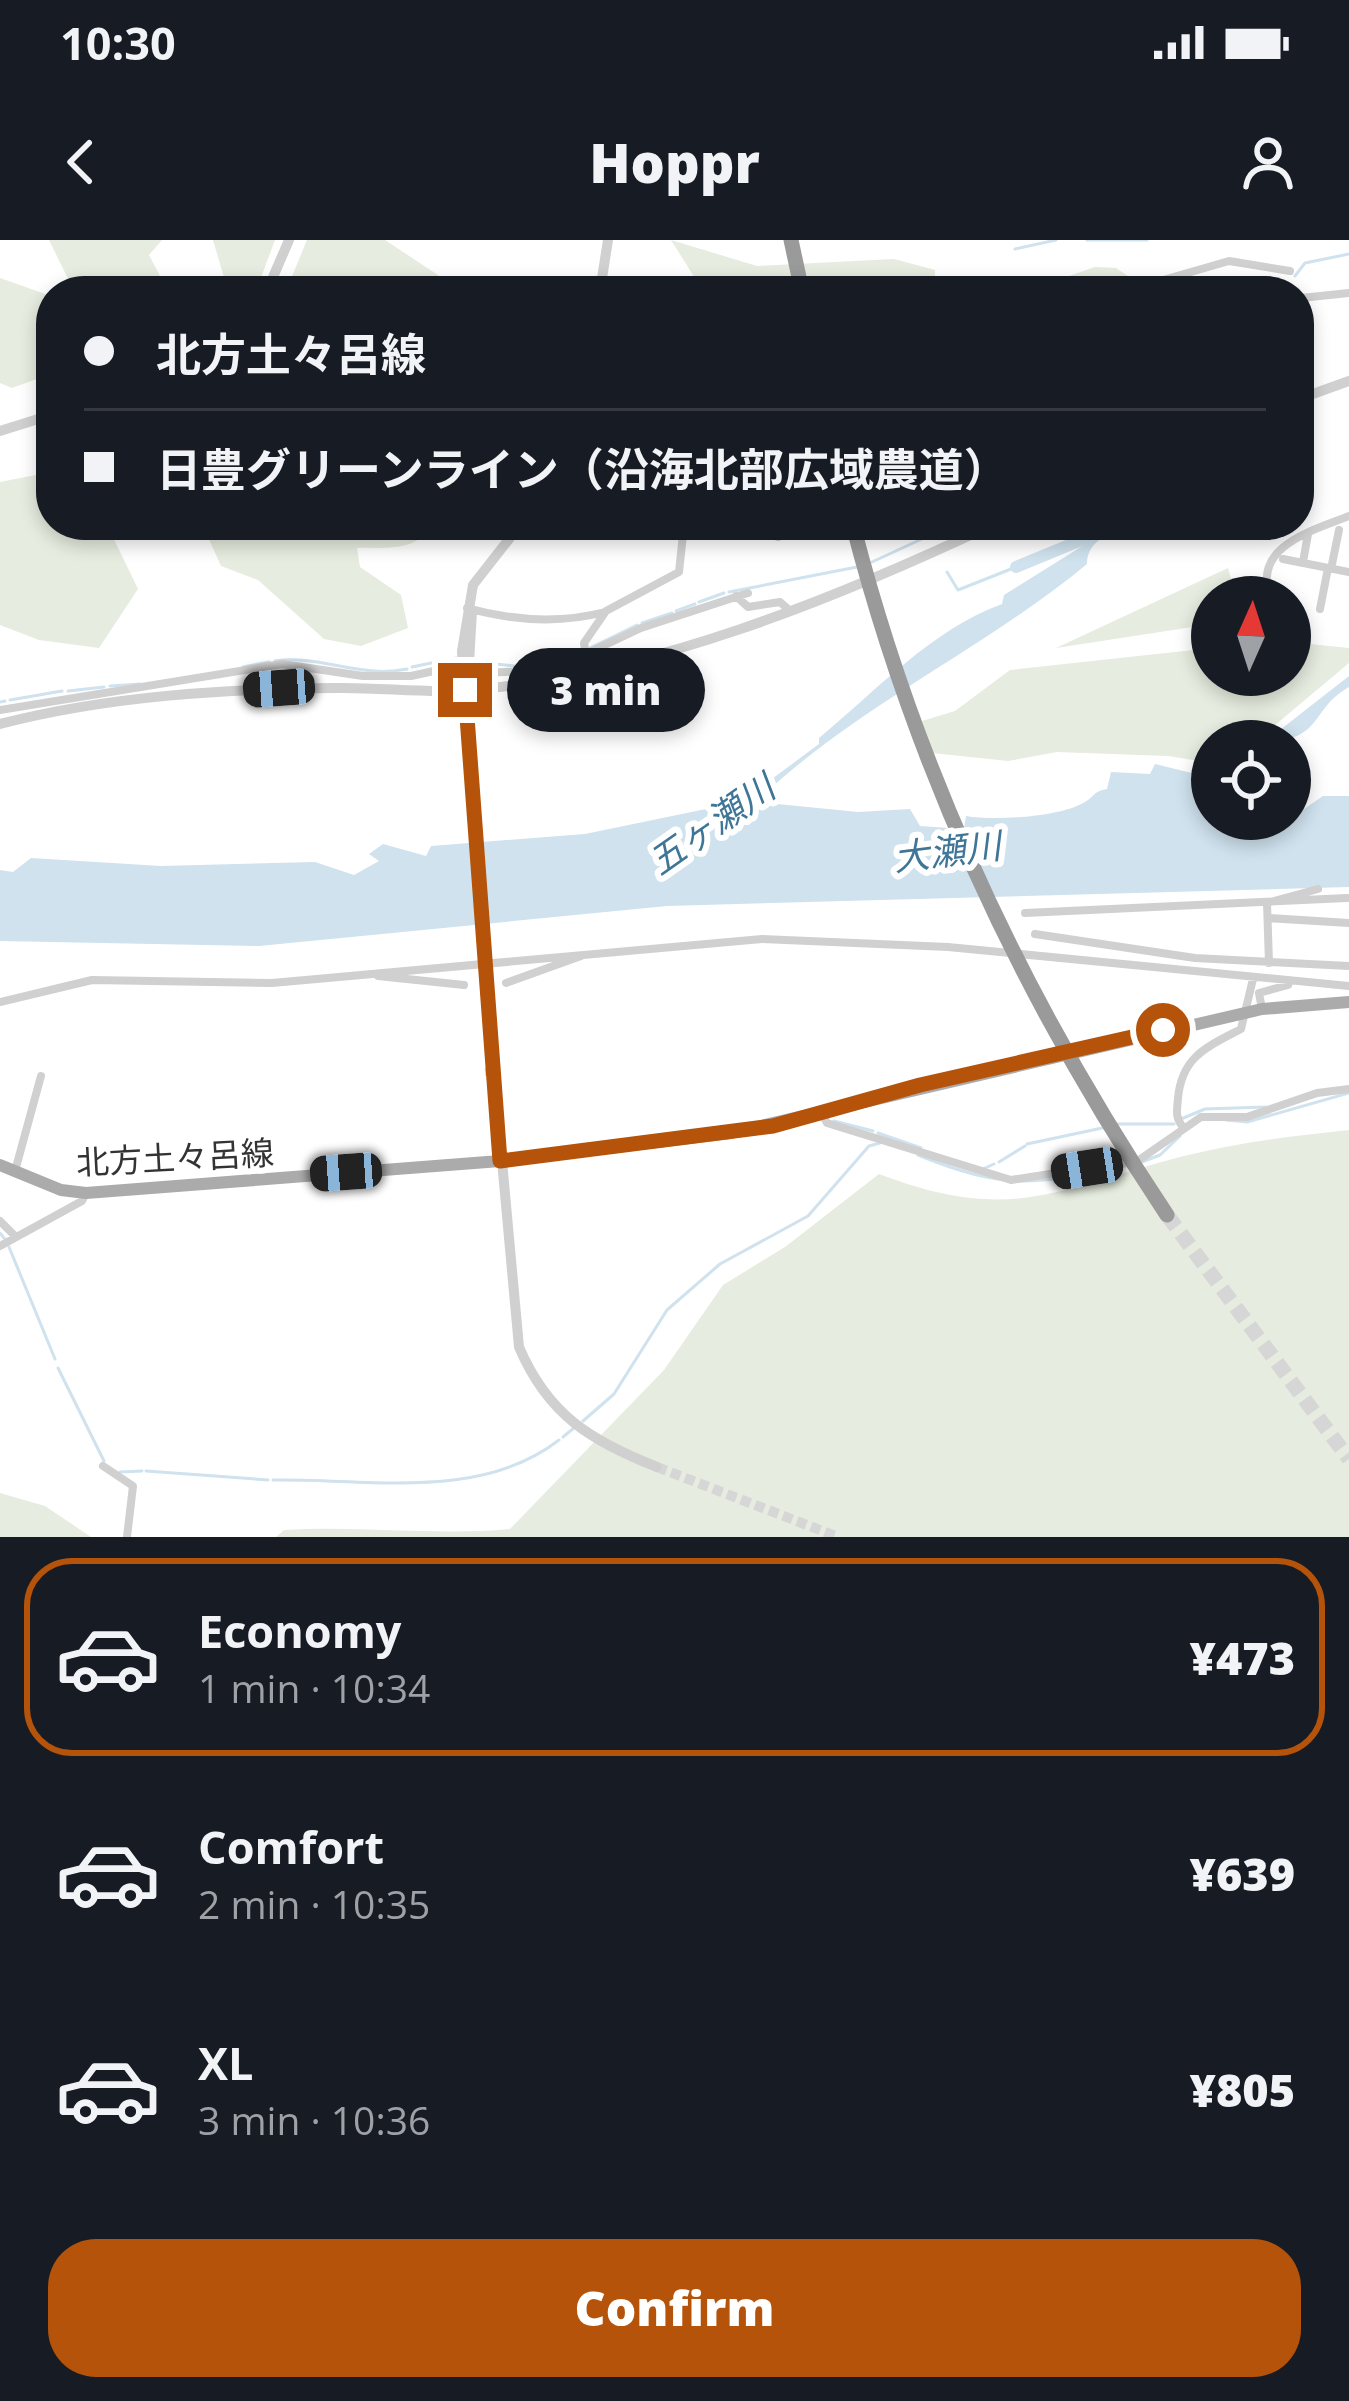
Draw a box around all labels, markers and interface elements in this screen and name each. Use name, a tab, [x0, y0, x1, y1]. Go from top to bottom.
text: 10:30	[60, 12, 176, 73]
text: Hoppr	[589, 125, 760, 199]
icon: back	[48, 129, 114, 195]
icon: person	[1235, 129, 1301, 195]
text: 北方土々呂線	[156, 323, 426, 384]
text: 日豊グリーンライン（沿海北部広域農道）	[156, 438, 1009, 499]
north arrow	[1191, 576, 1311, 696]
map controls	[1191, 576, 1311, 840]
callout: 3 min	[507, 648, 705, 732]
route end	[438, 663, 492, 717]
text: 3 min	[551, 663, 661, 716]
car	[242, 668, 316, 708]
button: locate	[1191, 720, 1311, 840]
water label: 五ヶ瀬川	[638, 760, 787, 885]
water label: 大瀬川	[890, 820, 1008, 882]
route start	[1136, 1003, 1190, 1057]
street label: 北方土々呂線	[75, 1129, 275, 1185]
car	[1049, 1145, 1125, 1191]
car	[309, 1152, 383, 1192]
text: Economy	[198, 1600, 401, 1661]
icon: car	[54, 1603, 162, 1711]
text: ¥473	[1190, 1627, 1295, 1688]
text: 1 min · 10:34	[198, 1661, 430, 1714]
text: Comfort	[198, 1816, 384, 1877]
icon: car	[54, 1819, 162, 1927]
text: ¥639	[1190, 1843, 1295, 1904]
text: 2 min · 10:35	[198, 1877, 430, 1930]
text: XL	[198, 2032, 253, 2093]
icon: car	[54, 2035, 162, 2143]
text: ¥805	[1190, 2059, 1295, 2120]
text: 3 min · 10:36	[198, 2093, 430, 2146]
button: Confirm	[48, 2239, 1301, 2377]

